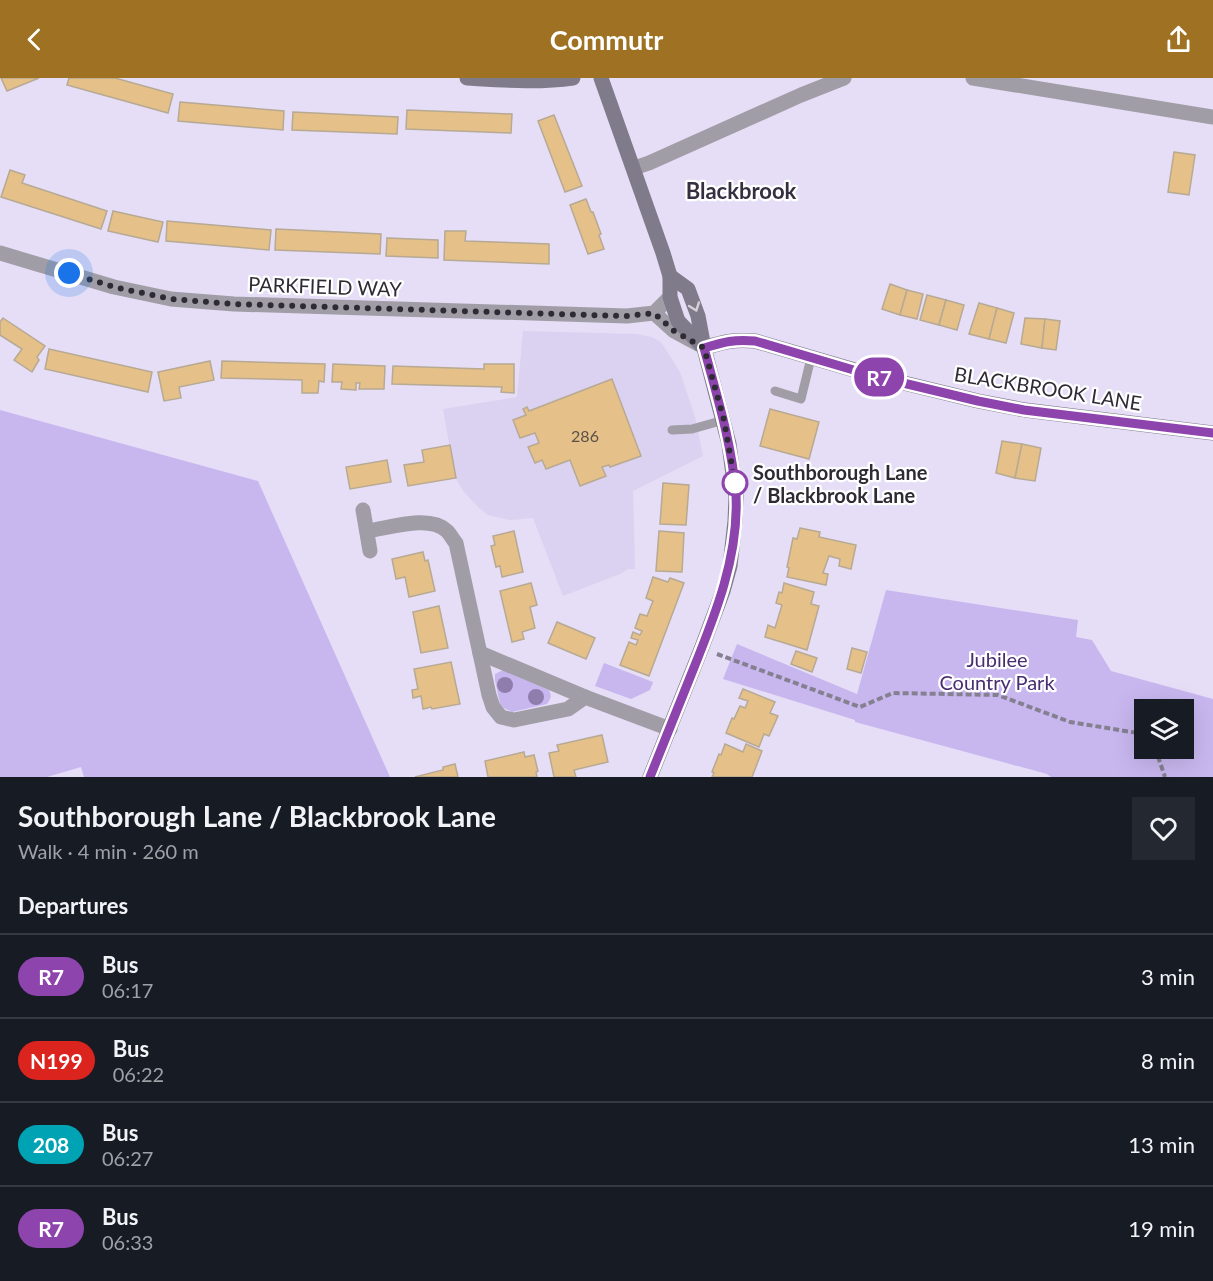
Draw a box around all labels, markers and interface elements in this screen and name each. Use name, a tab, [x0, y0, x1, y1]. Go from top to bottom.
icon: back	[18, 23, 51, 56]
text: Commutr	[550, 23, 663, 56]
icon: share	[1162, 23, 1195, 56]
district label: Blackbrook	[686, 177, 797, 204]
your location	[54, 258, 84, 288]
street label: PARKFIELD WAY	[248, 271, 403, 301]
one-way arrow	[687, 301, 700, 312]
line badge: R7	[852, 358, 906, 396]
street label: BLACKBROOK LANE	[953, 361, 1143, 415]
text: R7	[866, 365, 892, 390]
house number: 286	[571, 426, 599, 445]
place label: Southborough Lane / Blackbrook Lane	[753, 460, 928, 507]
marker: Southborough Lane / Blackbrook Lane	[722, 470, 748, 496]
park label: Jubilee Country Park	[939, 647, 1055, 694]
map controls	[1134, 699, 1194, 759]
button: layers	[1134, 699, 1194, 759]
button: heart	[1132, 797, 1195, 860]
text: Southborough Lane / Blackbrook Lane	[18, 799, 496, 833]
text: Walk · 4 min · 260 m	[18, 839, 199, 863]
text: Departures	[18, 892, 128, 919]
text: Bus	[102, 951, 138, 978]
text: 3 min	[1141, 963, 1195, 990]
text: R7	[38, 964, 64, 989]
text: 06:17	[102, 978, 153, 1002]
text: Bus	[113, 1035, 149, 1062]
text: 8 min	[1141, 1047, 1195, 1074]
text: N199	[30, 1048, 83, 1073]
text: 06:22	[113, 1062, 164, 1086]
text: Bus	[102, 1119, 138, 1146]
text: 13 min	[1128, 1131, 1195, 1158]
text: 208	[33, 1132, 69, 1157]
text: 06:27	[102, 1146, 153, 1170]
text: Bus	[102, 1203, 138, 1230]
text: 19 min	[1128, 1215, 1195, 1242]
text: R7	[38, 1216, 64, 1241]
text: 06:33	[102, 1230, 153, 1254]

